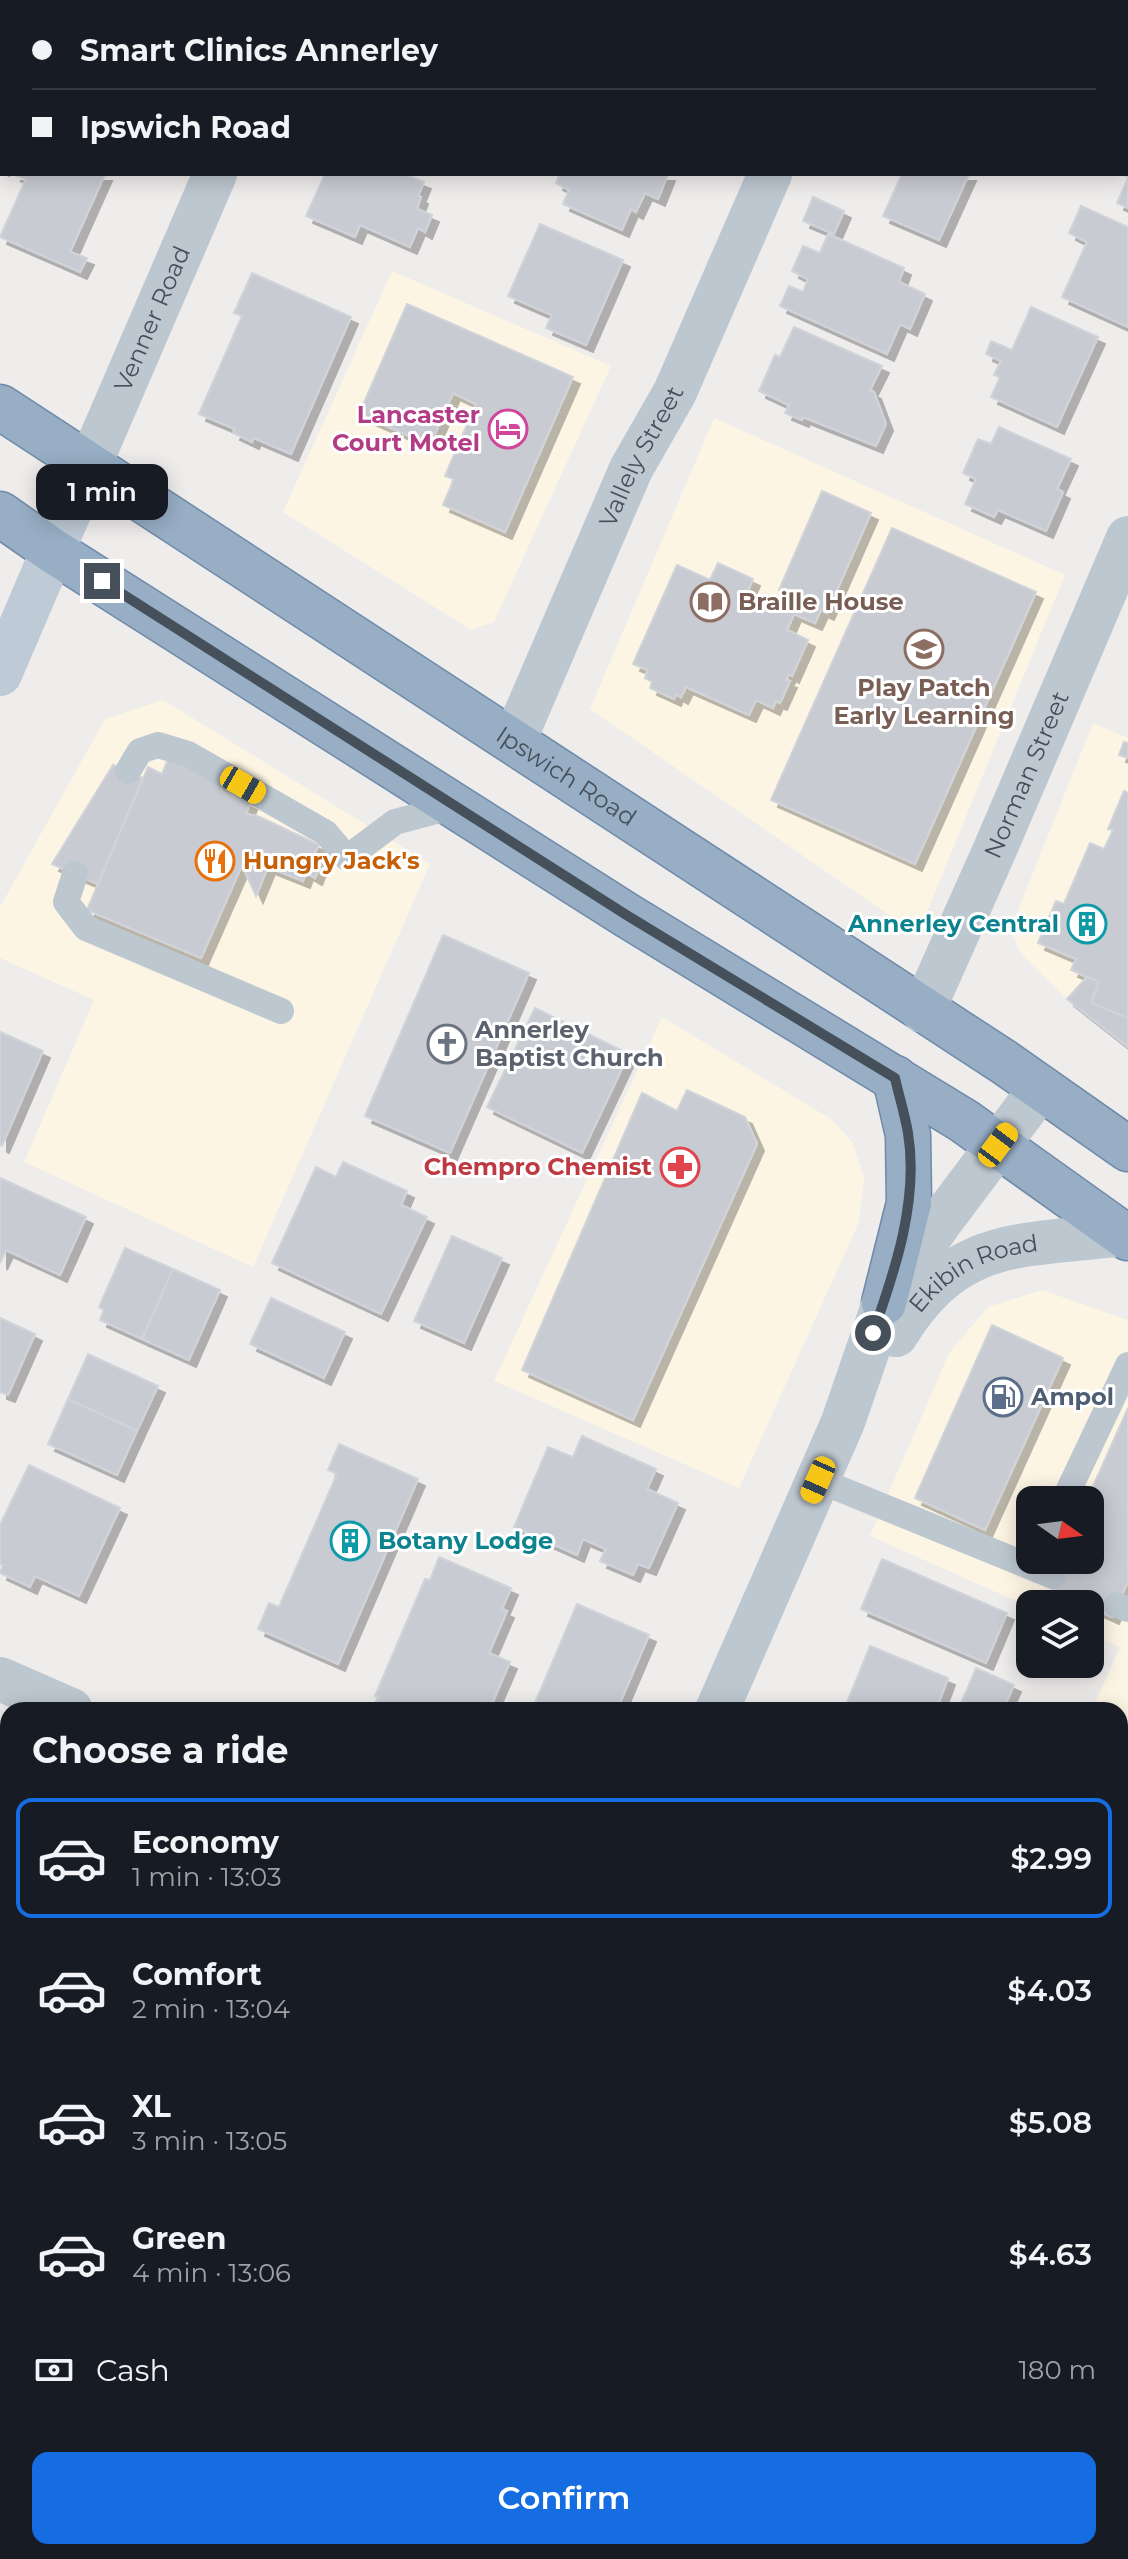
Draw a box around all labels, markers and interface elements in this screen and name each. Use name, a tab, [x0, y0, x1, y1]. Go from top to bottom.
text: Smart Clinics Annerley	[80, 32, 438, 69]
text: Ipswich Road	[80, 109, 291, 146]
street label: Venner Road	[108, 242, 196, 396]
street label: Vallely Street	[593, 381, 690, 531]
place label: Lancaster Court Motel	[332, 400, 480, 457]
hotel icon: Lancaster Court Motel	[487, 408, 529, 450]
callout: 1 min	[36, 465, 168, 521]
text: 1 min	[67, 476, 137, 508]
route end	[84, 563, 120, 599]
library icon: Braille House	[689, 581, 731, 623]
place label: Braille House	[738, 587, 904, 616]
school or university icon: Play Patch Early Learning	[903, 628, 945, 670]
place label: Play Patch Early Learning	[834, 673, 1015, 730]
street label: Norman Street	[978, 686, 1075, 863]
street label: Ipswich Road	[491, 720, 642, 832]
car	[216, 763, 270, 807]
restaurant icon: Hungry Jack's	[194, 840, 236, 882]
place label: Hungry Jack's	[243, 846, 420, 875]
building icon: Annerley Central	[1066, 903, 1108, 945]
place label: Annerley Central	[847, 909, 1059, 938]
place label: Annerley Baptist Church	[474, 1015, 664, 1072]
church icon: Annerley Baptist Church	[426, 1023, 468, 1065]
car	[974, 1119, 1022, 1171]
pharmacy icon: Chempro Chemist	[659, 1146, 701, 1188]
place label: Chempro Chemist	[424, 1152, 653, 1181]
street label: Ekibin Road	[902, 1228, 1040, 1318]
route start	[855, 1315, 891, 1351]
fuel station icon: Ampol	[982, 1376, 1024, 1418]
place label: Ampol	[1030, 1382, 1114, 1411]
car	[797, 1453, 839, 1507]
north arrow	[1016, 1486, 1104, 1574]
map controls	[1016, 1486, 1104, 1678]
building icon: Botany Lodge	[329, 1520, 371, 1562]
place label: Botany Lodge	[378, 1526, 553, 1555]
button: layers	[1016, 1590, 1104, 1678]
text: Choose a ride	[32, 1728, 289, 1772]
icon: car	[36, 1822, 108, 1894]
text: Economy	[132, 1824, 279, 1861]
text: $2.99	[1010, 1840, 1092, 1877]
text: 1 min · 13:03	[132, 1861, 282, 1893]
icon: car	[36, 1954, 108, 2026]
text: Comfort	[132, 1956, 262, 1993]
text: $4.03	[1008, 1972, 1092, 2009]
text: 2 min · 13:04	[132, 1993, 290, 2025]
icon: car	[36, 2086, 108, 2158]
text: XL	[132, 2088, 171, 2125]
text: $5.08	[1009, 2104, 1092, 2141]
text: 3 min · 13:05	[132, 2125, 287, 2157]
icon: car	[36, 2218, 108, 2290]
text: Green	[132, 2220, 226, 2257]
text: $4.63	[1009, 2236, 1092, 2273]
text: 4 min · 13:06	[132, 2257, 291, 2289]
icon: cash	[32, 2348, 76, 2392]
text: Cash	[96, 2352, 170, 2389]
text: 180 m	[1018, 2354, 1096, 2386]
button: Confirm	[32, 2452, 1096, 2544]

